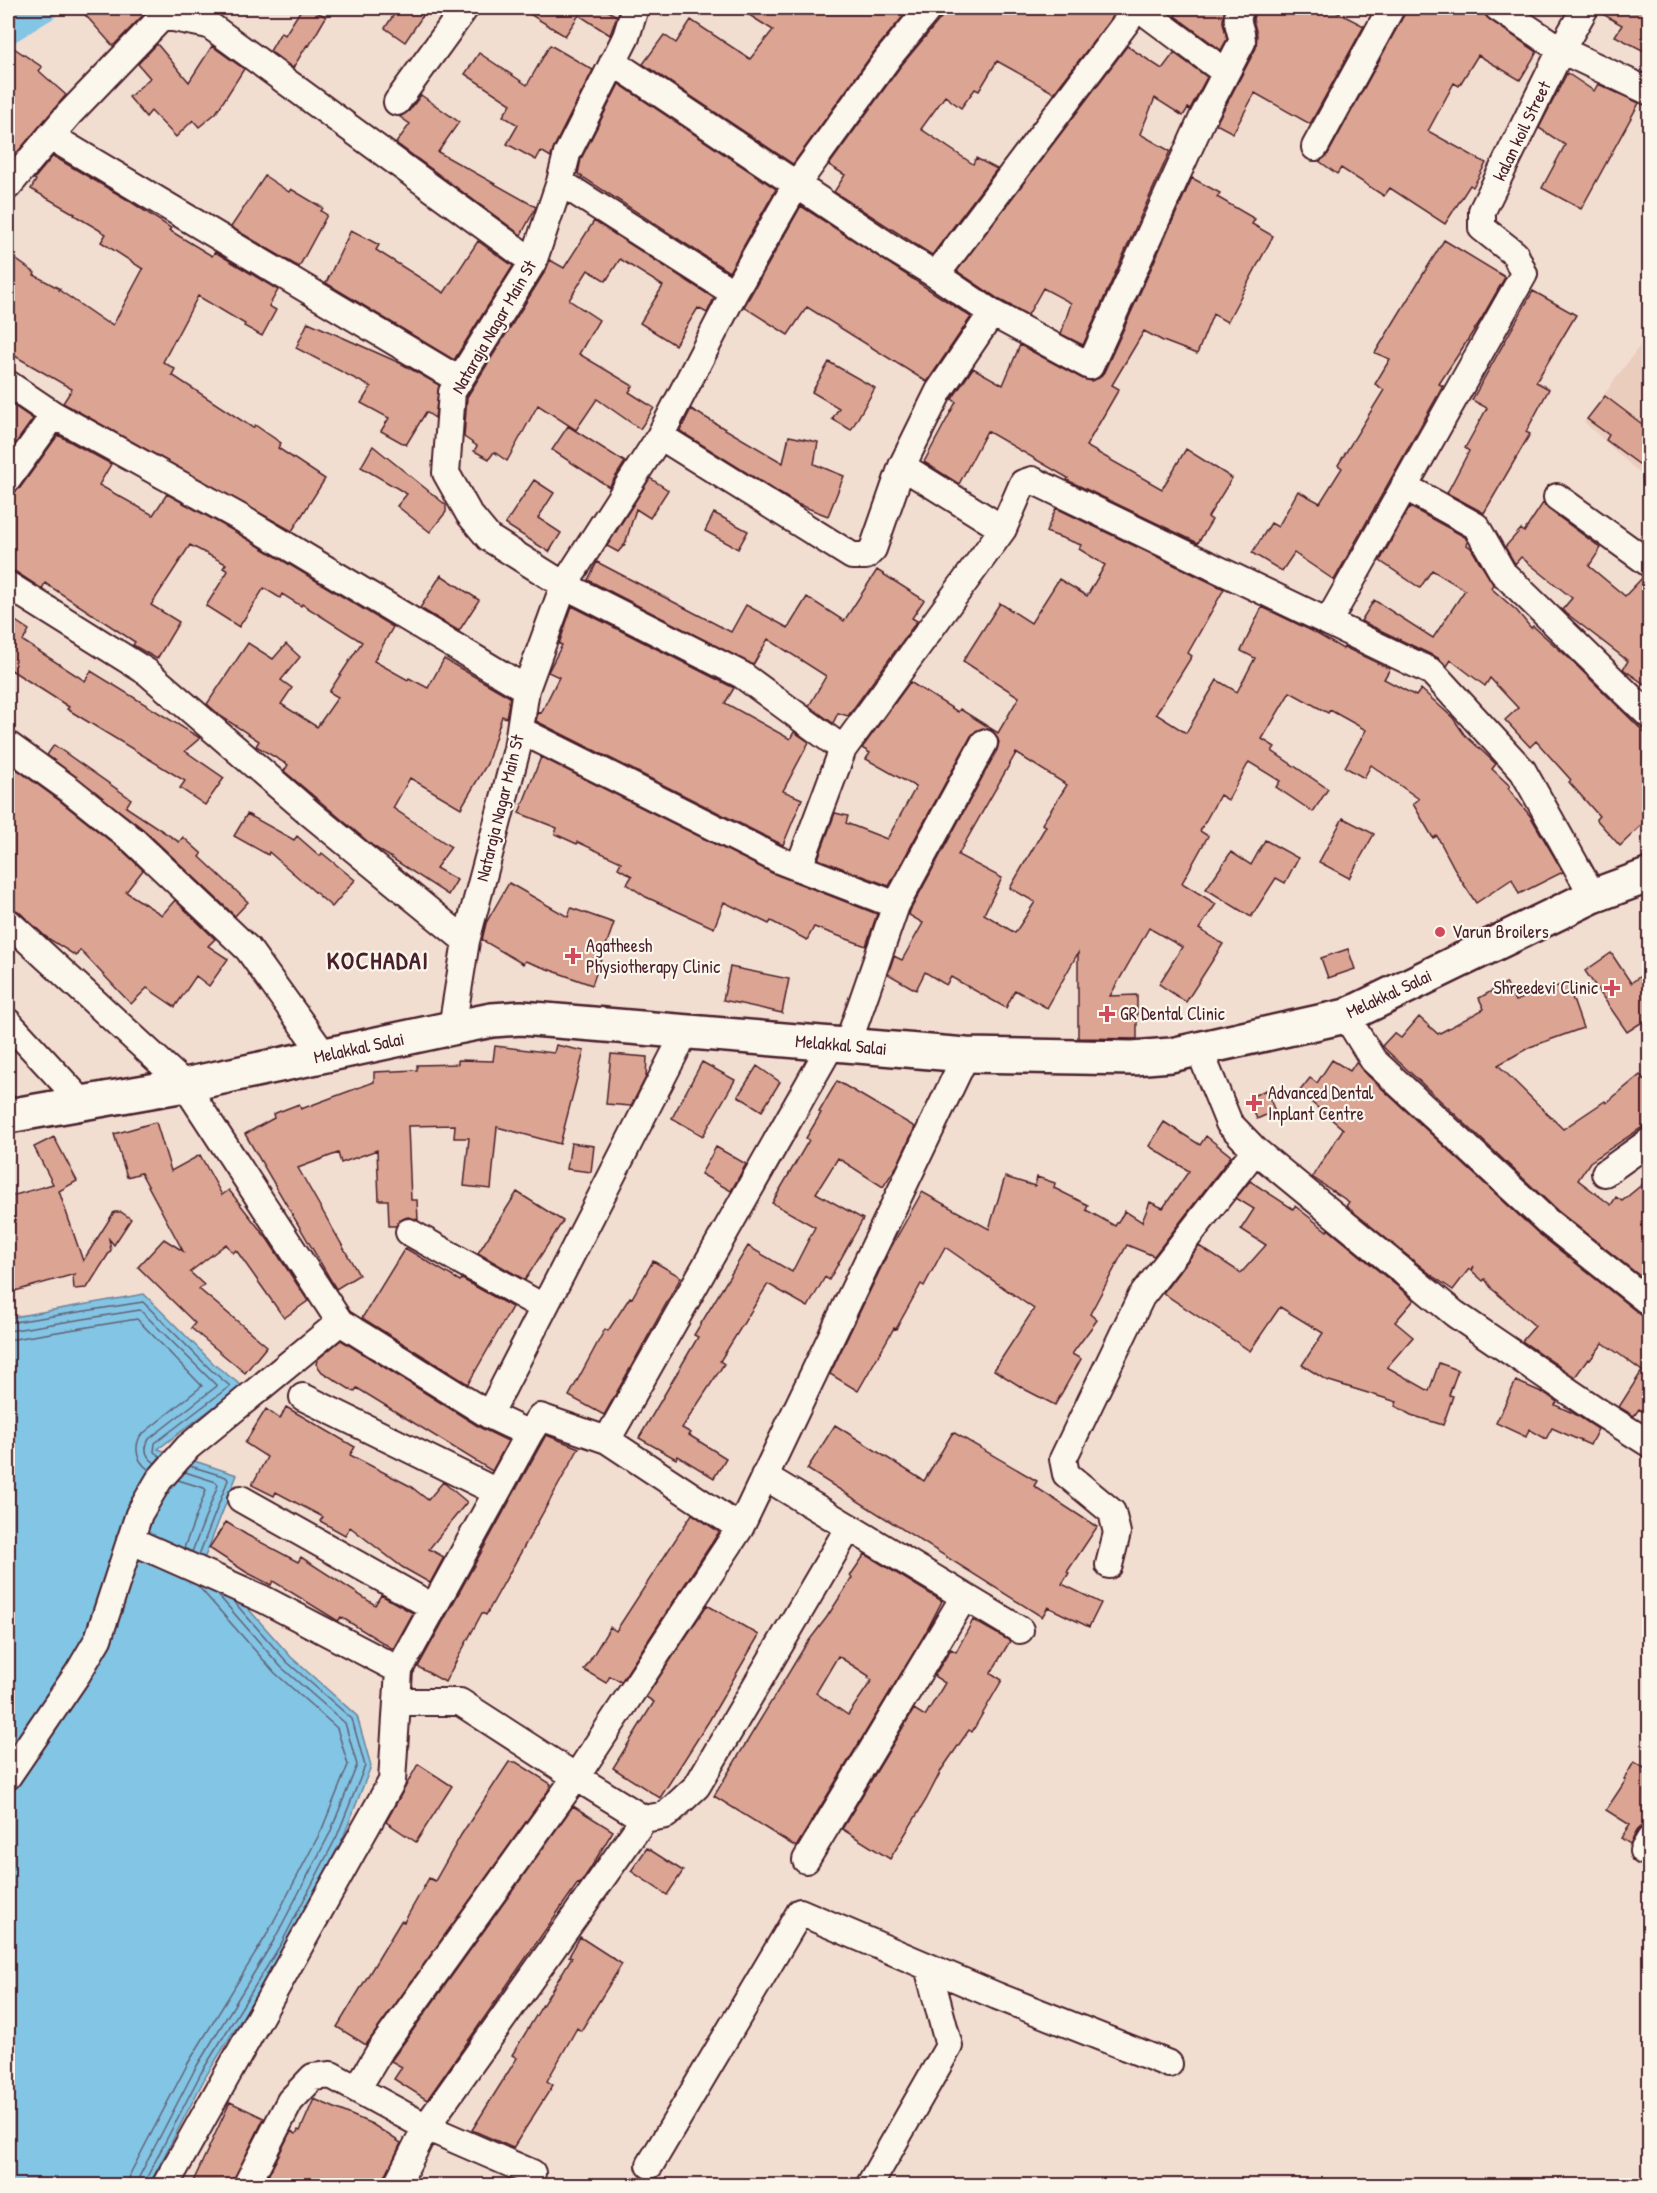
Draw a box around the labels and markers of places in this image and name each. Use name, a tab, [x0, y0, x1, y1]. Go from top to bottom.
place label: Varun Broilers	[1452, 919, 1549, 944]
marker: Varun Broilers	[1433, 925, 1447, 939]
place label: Agatheesh Physiotherapy Clinic	[586, 933, 720, 979]
marker: Agatheesh Physiotherapy Clinic	[564, 947, 582, 965]
place label: Shreedevi Clinic	[1494, 975, 1598, 1000]
marker: Shreedevi Clinic	[1603, 979, 1621, 997]
place label: GR Dental Clinic	[1120, 1001, 1225, 1026]
marker: GR Dental Clinic	[1098, 1005, 1116, 1023]
place label: Advanced Dental Inplant Centre	[1268, 1080, 1374, 1126]
marker: Advanced Dental Inplant Centre	[1245, 1094, 1263, 1112]

